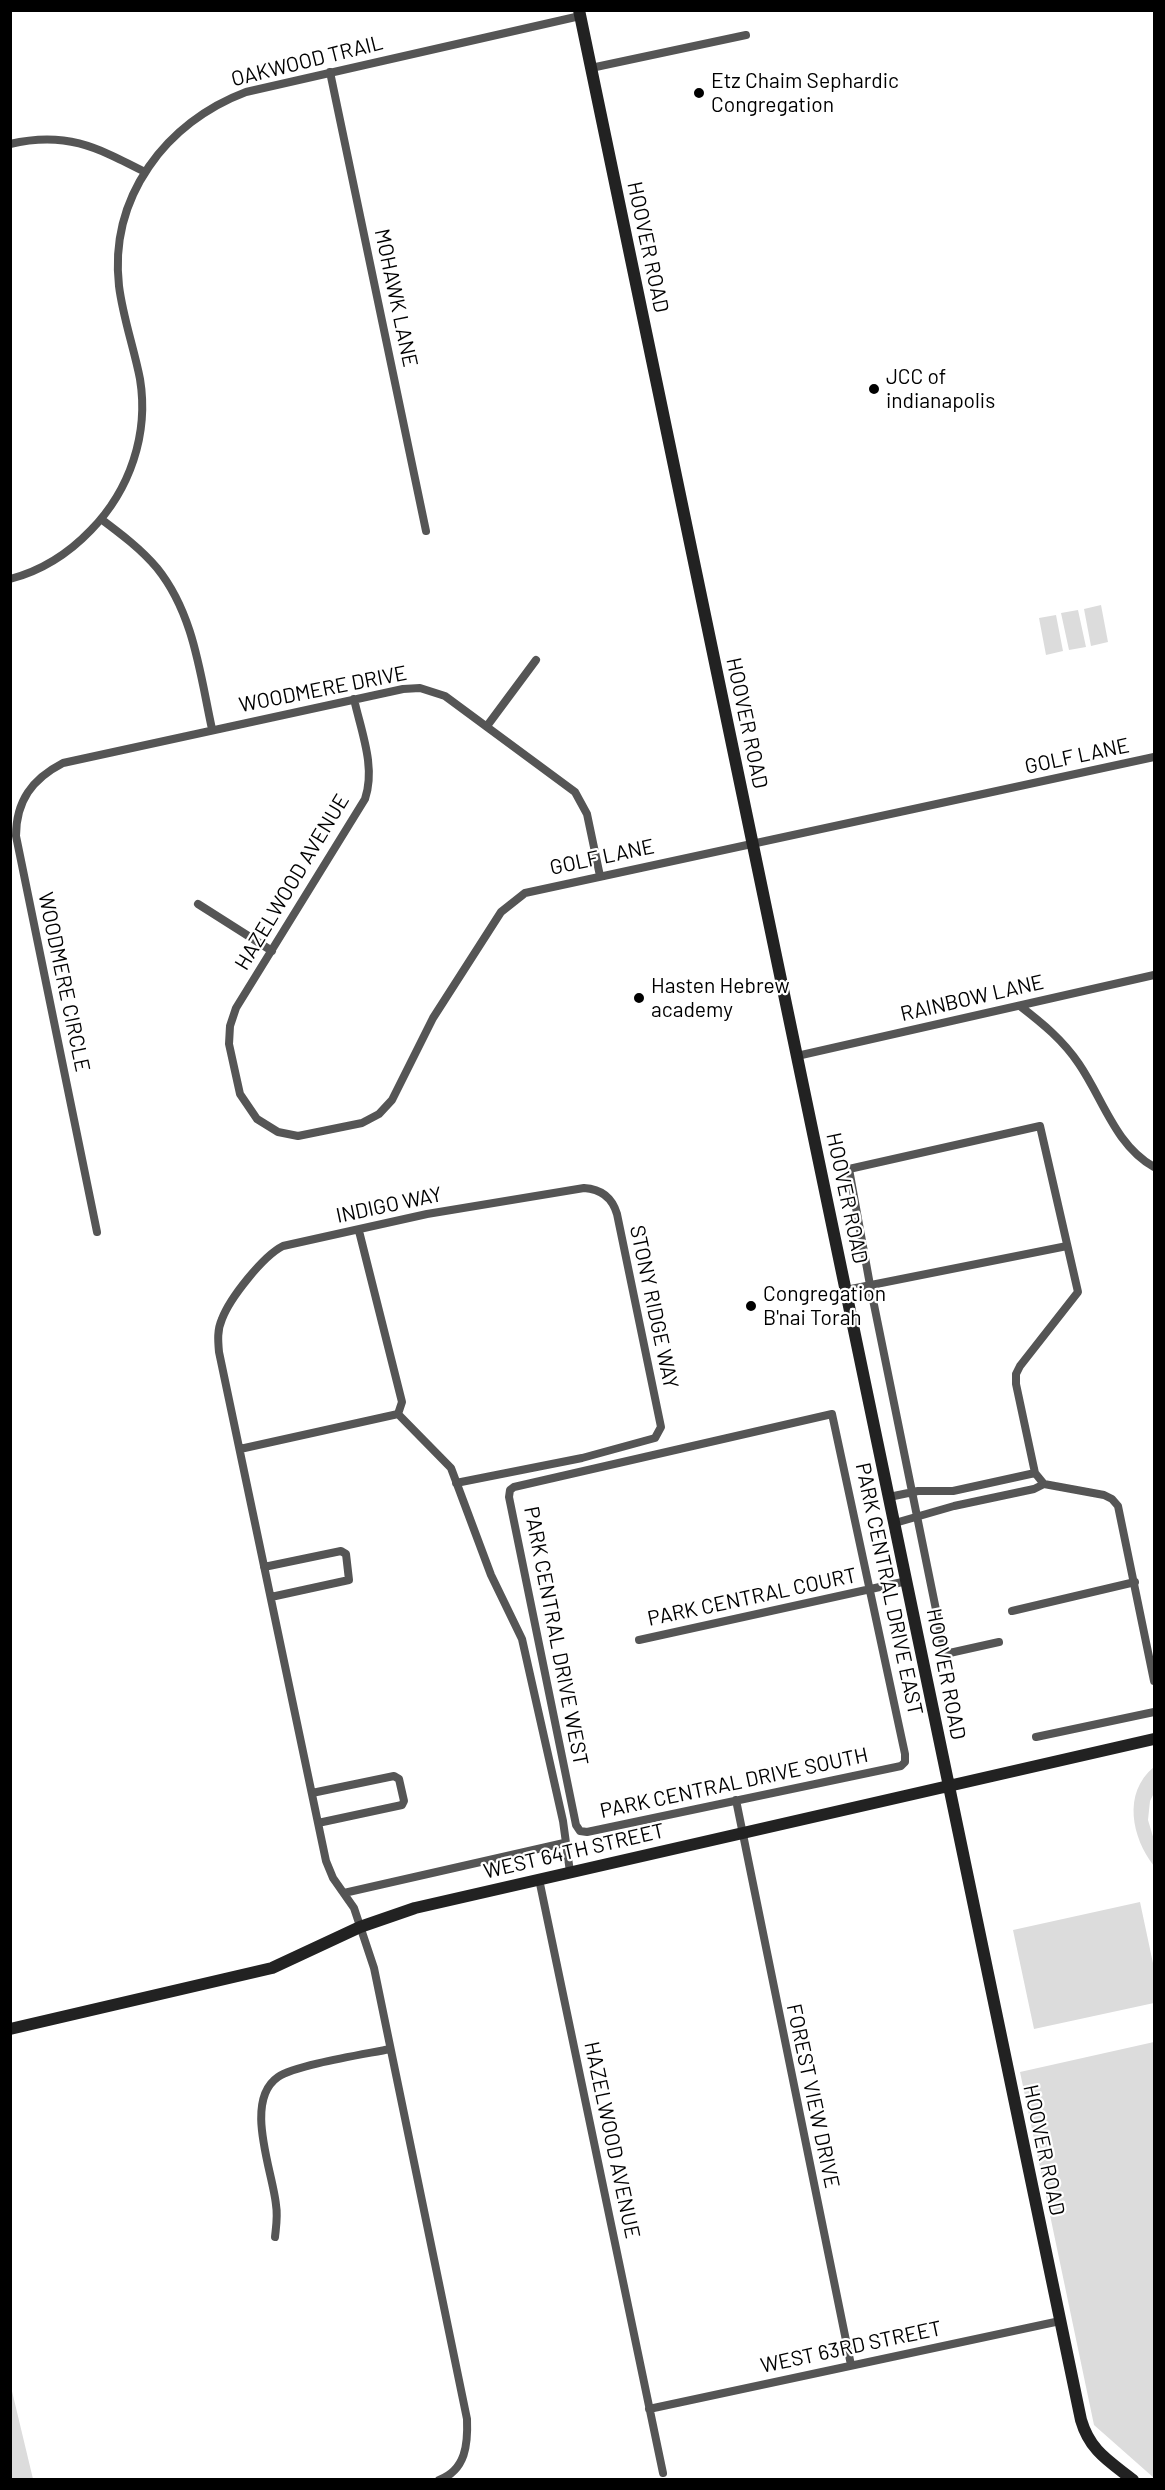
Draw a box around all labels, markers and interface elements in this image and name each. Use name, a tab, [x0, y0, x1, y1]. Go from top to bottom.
street label: OAKWOOD TRAIL	[228, 30, 386, 92]
place label: Etz Chaim Sephardic Congregation	[711, 68, 899, 118]
marker: Etz Chaim Sephardic Congregation	[692, 86, 706, 100]
street label: HOOVER ROAD	[622, 179, 674, 315]
street label: MOHAWK LANE	[369, 227, 423, 369]
place label: JCC of indianapolis	[886, 364, 995, 414]
marker: JCC of indianapolis	[867, 382, 881, 396]
street label: HOOVER ROAD	[721, 655, 773, 791]
street label: WOODMERE DRIVE	[237, 660, 409, 718]
street label: GOLF LANE	[1022, 733, 1132, 779]
street label: HAZELWOOD AVENUE	[229, 789, 355, 975]
street label: GOLF LANE	[547, 834, 657, 880]
street label: WOODMERE CIRCLE	[33, 890, 95, 1074]
street label: RAINBOW LANE	[898, 969, 1046, 1027]
place label: Hasten Hebrew academy	[651, 973, 790, 1023]
marker: Hasten Hebrew academy	[632, 991, 646, 1005]
street label: HOOVER ROAD	[821, 1130, 873, 1266]
street label: INDIGO WAY	[334, 1181, 444, 1229]
street label: STONY RIDGE WAY	[624, 1223, 684, 1391]
place label: Congregation B'nai Torah	[763, 1281, 886, 1331]
marker: Congregation B'nai Torah	[744, 1299, 758, 1313]
street label: PARK CENTRAL DRIVE EAST	[850, 1460, 928, 1718]
street label: PARK CENTRAL DRIVE WEST	[518, 1504, 594, 1768]
street label: PARK CENTRAL COURT	[645, 1563, 859, 1631]
street label: HOOVER ROAD	[921, 1606, 971, 1742]
street label: PARK CENTRAL DRIVE SOUTH	[598, 1742, 870, 1824]
street label: WEST 64TH STREET	[481, 1818, 667, 1884]
street label: FOREST VIEW DRIVE	[781, 2001, 845, 2191]
street label: HAZELWOOD AVENUE	[579, 2039, 645, 2241]
street label: HOOVER ROAD	[1018, 2082, 1070, 2218]
street label: WEST 63RD STREET	[758, 2315, 944, 2379]

